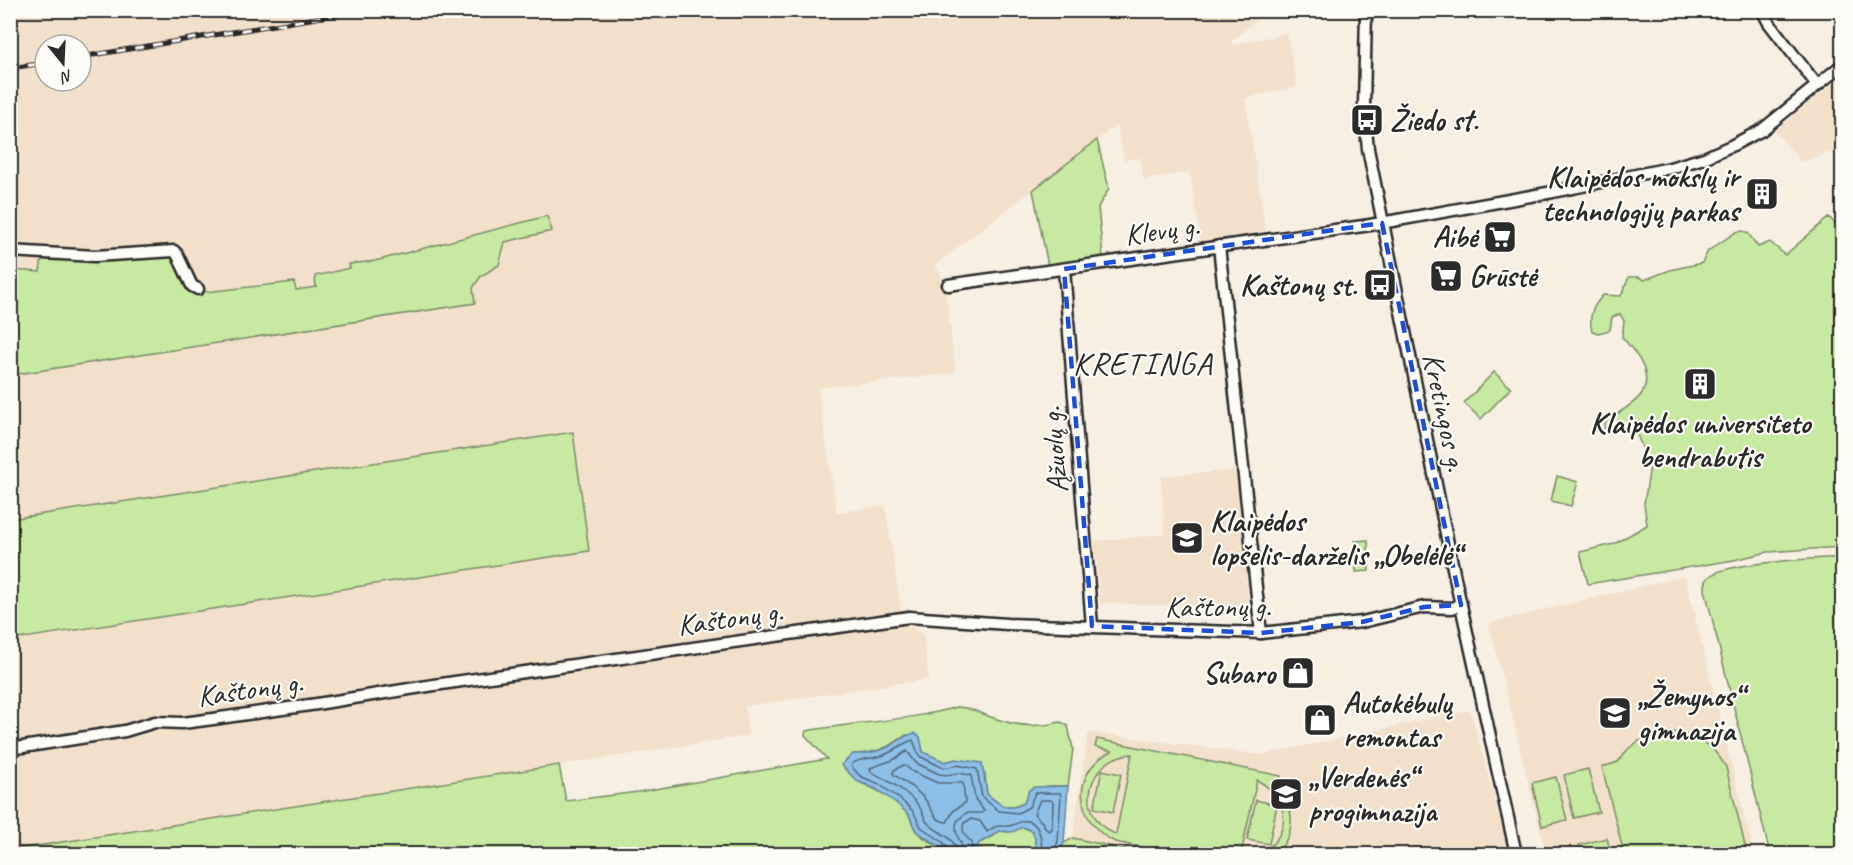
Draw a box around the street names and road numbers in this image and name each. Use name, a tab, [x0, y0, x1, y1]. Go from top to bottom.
street label: Klevų g.	[1122, 206, 1202, 254]
street label: Kretingos g.	[1414, 349, 1476, 475]
street label: Ąžuolų g.	[1031, 405, 1077, 495]
street label: Kaštonų g.	[1165, 587, 1271, 625]
street label: Kaštonų g.	[675, 592, 785, 644]
street label: Kaštonų g.	[195, 663, 305, 715]

